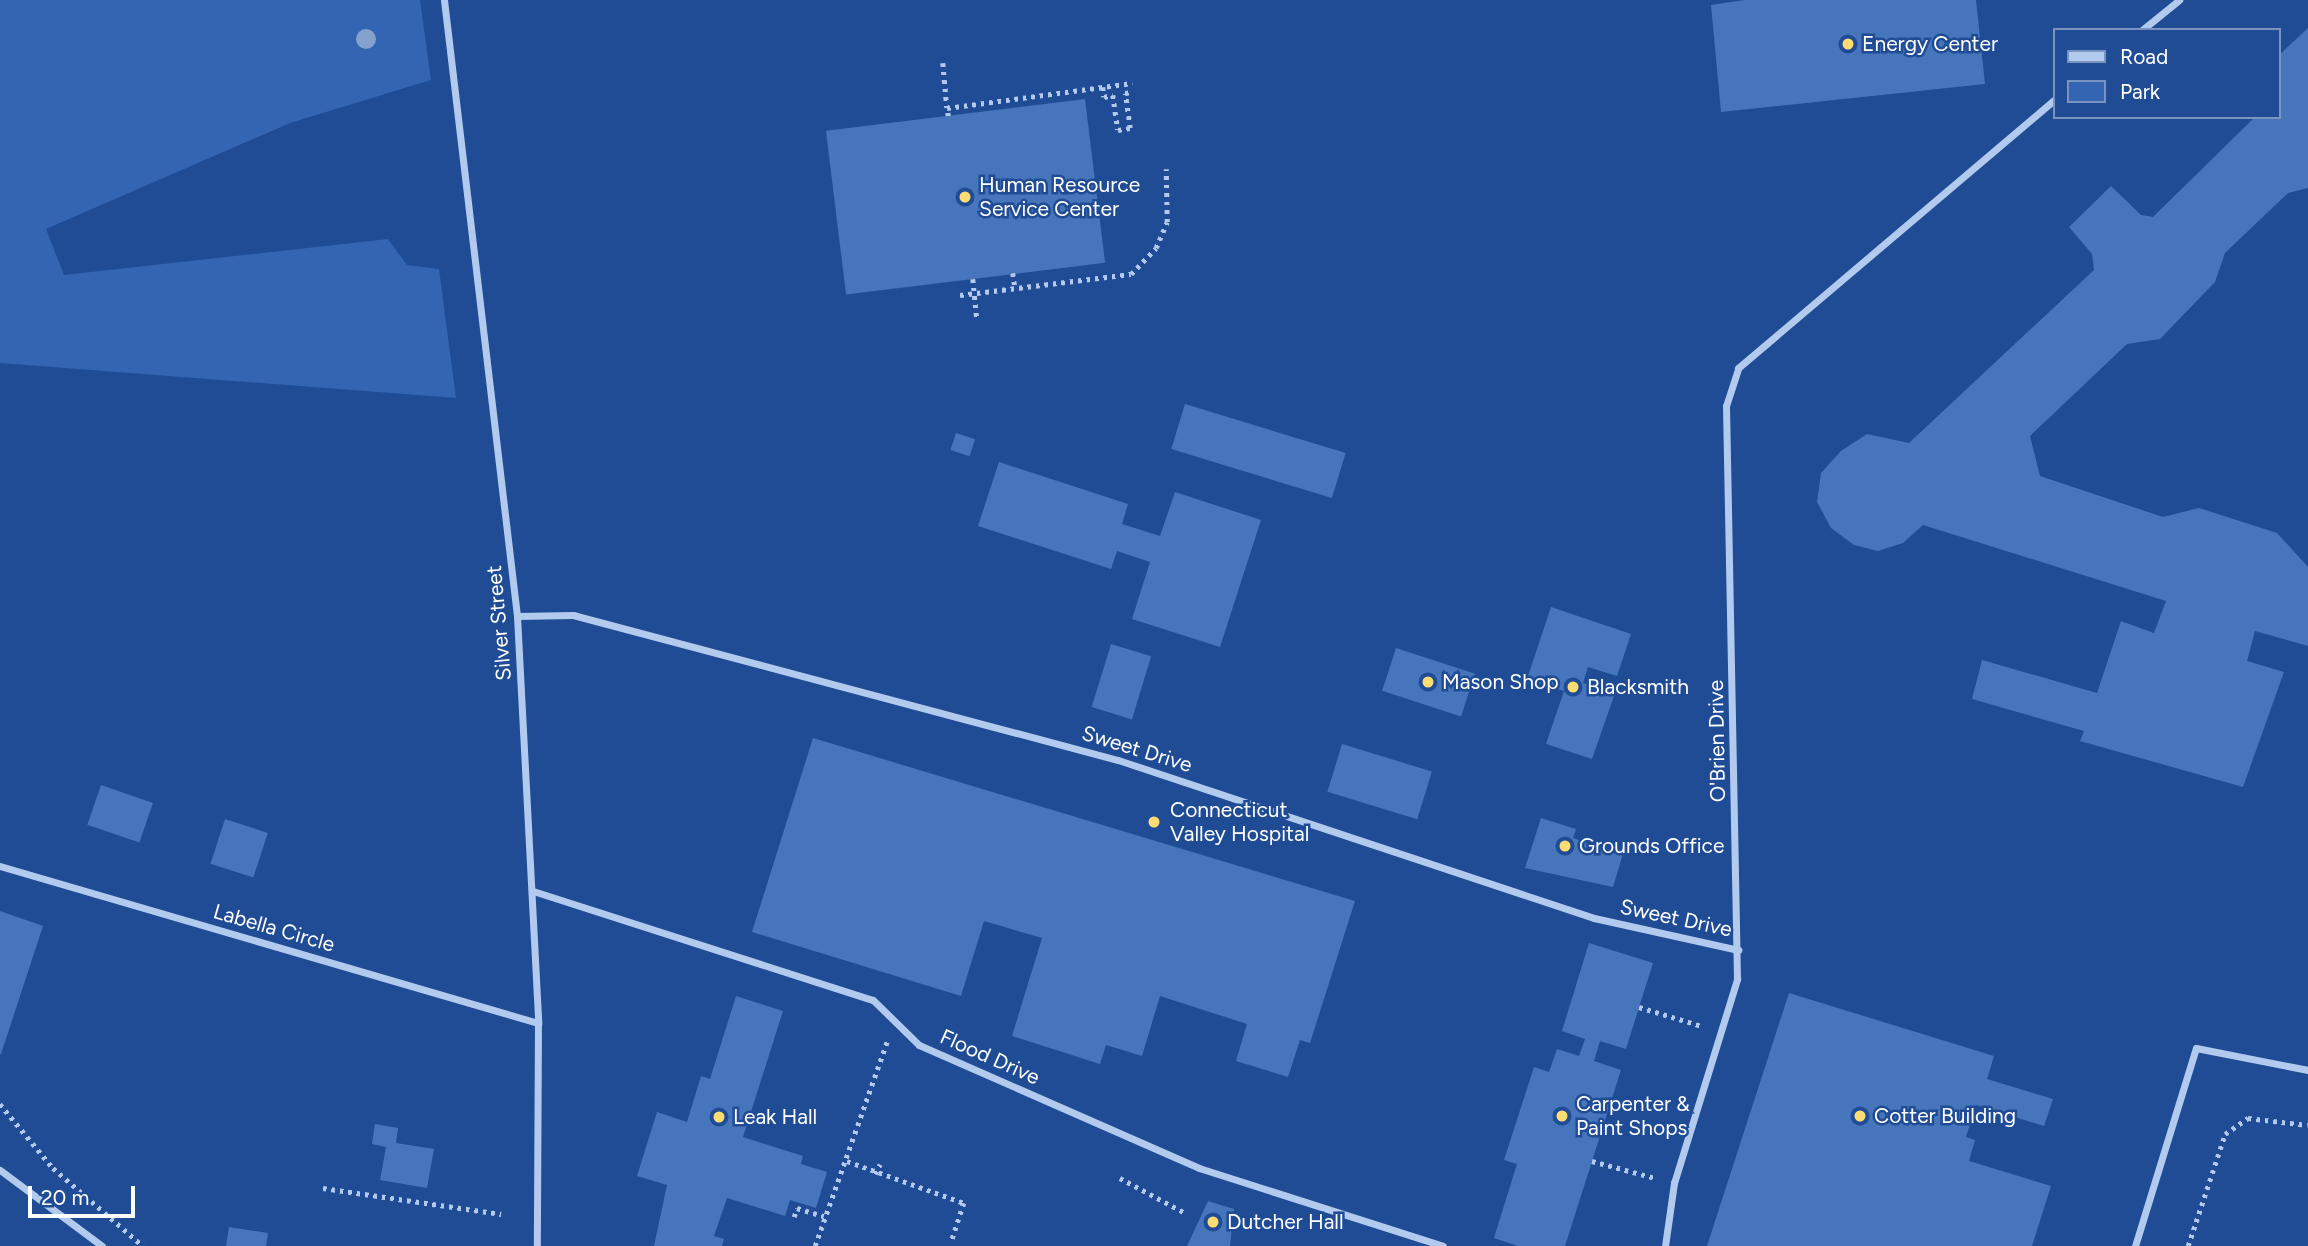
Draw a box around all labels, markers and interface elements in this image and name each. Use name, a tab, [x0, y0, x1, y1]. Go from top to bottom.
legend	[2052, 28, 2280, 119]
place label: Energy Center	[1862, 31, 1998, 57]
marker: Energy Center	[1840, 36, 1856, 52]
text: Road	[2120, 44, 2168, 69]
text: Park	[2120, 79, 2160, 104]
place label: Human Resource Service Center	[979, 172, 1140, 222]
marker: Human Resource Service Center	[957, 189, 973, 205]
street label: Silver Street	[481, 564, 517, 682]
place label: Mason Shop	[1442, 669, 1559, 695]
marker: Mason Shop	[1420, 674, 1436, 690]
place label: Blacksmith	[1587, 674, 1689, 700]
marker: Blacksmith	[1565, 679, 1581, 695]
street label: O'Brien Drive	[1703, 680, 1731, 802]
street label: Sweet Drive	[1079, 720, 1195, 778]
place label: Connecticut Valley Hospital	[1170, 797, 1309, 847]
marker: Connecticut Valley Hospital	[1144, 812, 1164, 832]
place label: Grounds Office	[1579, 833, 1724, 859]
marker: Grounds Office	[1557, 838, 1573, 854]
street label: Sweet Drive	[1618, 894, 1734, 942]
street label: Labella Circle	[210, 899, 338, 957]
street label: Flood Drive	[936, 1024, 1044, 1090]
place label: Carpenter & Paint Shops	[1576, 1091, 1690, 1141]
place label: Cotter Building	[1874, 1103, 2016, 1129]
place label: Leak Hall	[733, 1104, 817, 1130]
marker: Carpenter & Paint Shops	[1554, 1108, 1570, 1124]
marker: Cotter Building	[1852, 1108, 1868, 1124]
marker: Leak Hall	[711, 1109, 727, 1125]
scale bar	[32, 1172, 138, 1216]
text: 20 m	[41, 1185, 89, 1210]
place label: Dutcher Hall	[1227, 1209, 1344, 1235]
marker: Dutcher Hall	[1205, 1214, 1221, 1230]

